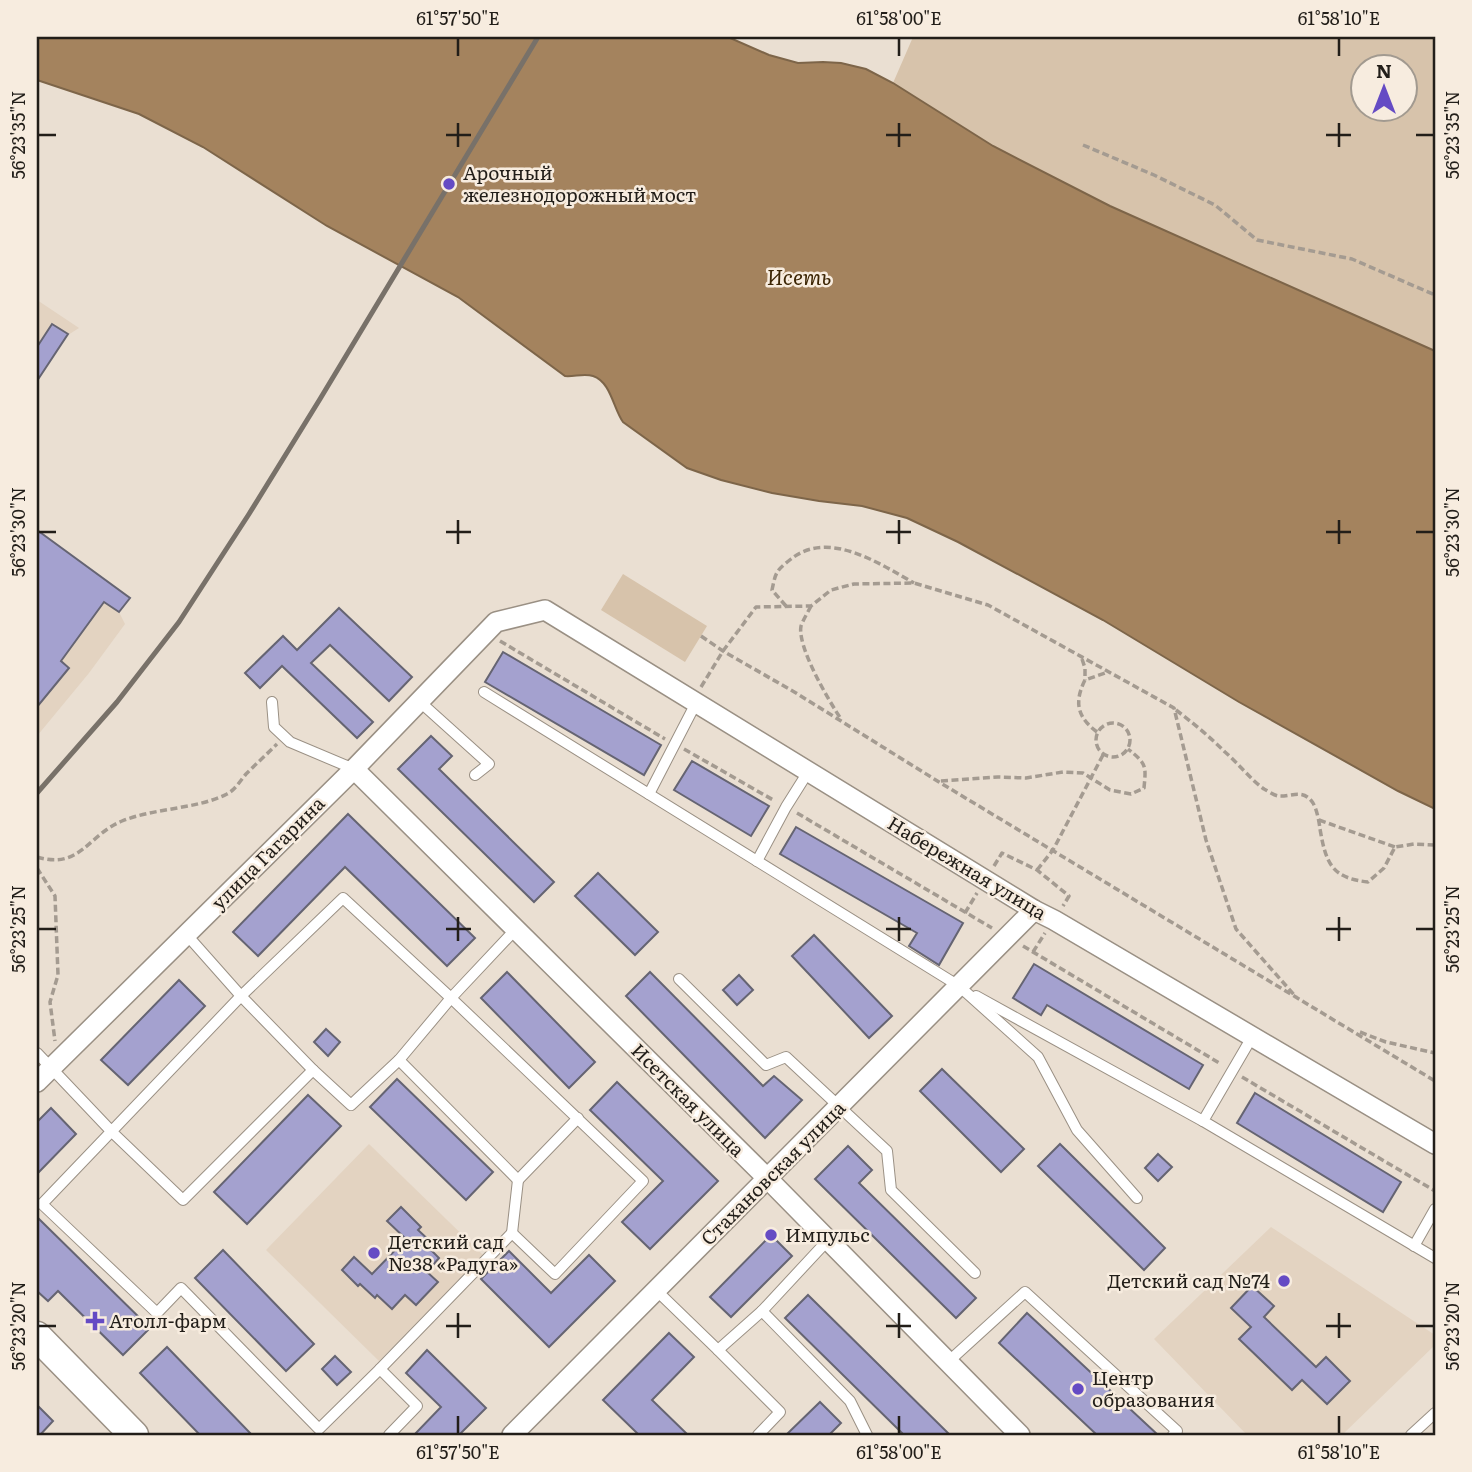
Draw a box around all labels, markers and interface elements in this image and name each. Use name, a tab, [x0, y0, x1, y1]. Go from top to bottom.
text: 61°57'50"E	[416, 4, 500, 31]
text: 61°58'00"E	[856, 4, 942, 31]
text: 61°58'10"E	[1298, 4, 1380, 31]
north arrow	[1350, 52, 1420, 122]
text: N	[1376, 56, 1392, 84]
text: 56°23'35"N	[4, 91, 31, 179]
text: 56°23'35"N	[1438, 91, 1465, 179]
place label: Арочный железнодорожный мост	[463, 158, 696, 208]
marker: Арочный железнодорожный мост	[441, 176, 457, 192]
water label: Исеть	[767, 260, 831, 291]
text: 56°23'30"N	[4, 487, 31, 577]
text: 56°23'30"N	[1438, 487, 1465, 577]
street label: улица Гагарина	[204, 789, 331, 915]
street label: Набережная улица	[883, 808, 1053, 926]
text: 56°23'25"N	[4, 885, 31, 973]
text: 56°23'25"N	[1438, 885, 1465, 973]
street label: Исетская улица	[625, 1036, 752, 1163]
street label: Стахановская улица	[694, 1093, 851, 1251]
place label: Импульс	[785, 1220, 870, 1248]
place label: Детский сад №38 «Радуга»	[388, 1227, 518, 1277]
marker: Импульс	[763, 1227, 779, 1243]
marker: Детский сад №38 «Радуга»	[366, 1245, 382, 1261]
place label: Детский сад №74	[1108, 1266, 1271, 1294]
marker: Детский сад №74	[1276, 1273, 1292, 1289]
text: 56°23'20"N	[4, 1281, 31, 1371]
text: 56°23'20"N	[1438, 1281, 1465, 1371]
place label: Атолл-фарм	[109, 1306, 227, 1334]
marker: Атолл-фарм	[87, 1313, 103, 1329]
place label: Центр образования	[1092, 1363, 1215, 1413]
marker: Центр образования	[1070, 1381, 1086, 1397]
text: 61°57'50"E	[416, 1438, 500, 1465]
text: 61°58'00"E	[856, 1438, 942, 1465]
text: 61°58'10"E	[1298, 1438, 1380, 1465]

